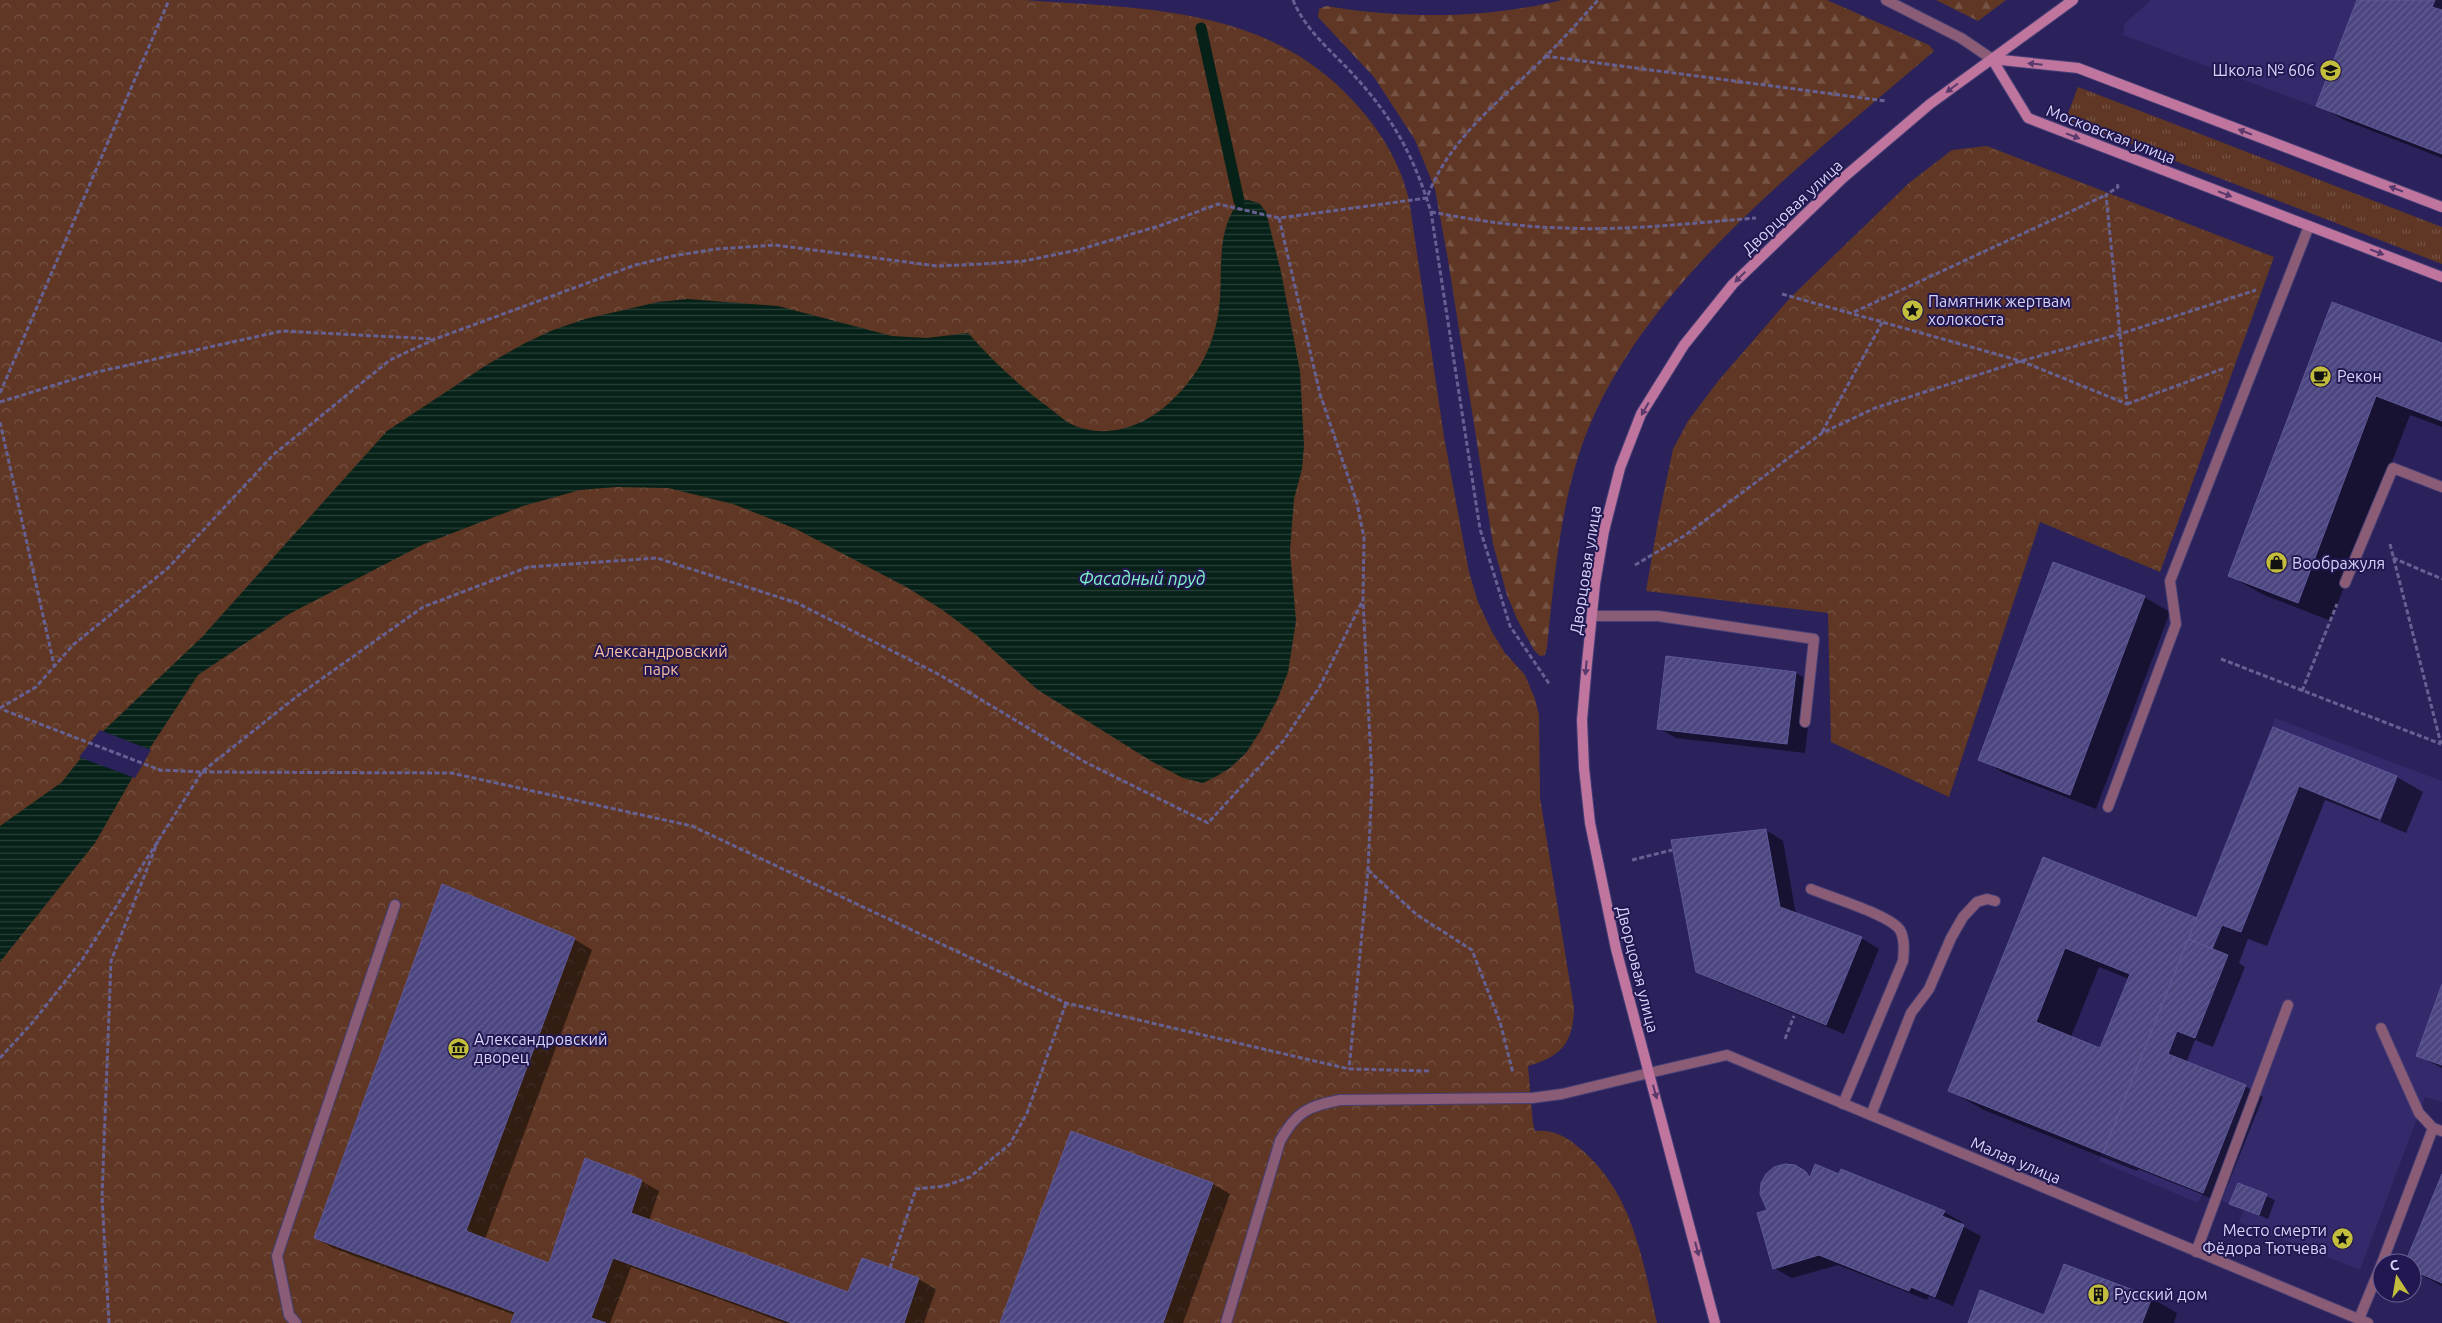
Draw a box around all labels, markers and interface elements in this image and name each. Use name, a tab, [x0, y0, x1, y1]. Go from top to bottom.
school or university icon: Школа № 606	[2319, 58, 2343, 82]
one-way arrow	[2027, 60, 2043, 68]
place label: Школа № 606	[2213, 61, 2315, 79]
one-way arrow	[1946, 83, 1959, 93]
street label: Московская улица	[2044, 101, 2178, 167]
one-way arrow	[2237, 127, 2252, 135]
one-way arrow	[2066, 132, 2081, 140]
street label: Дворцовая улица	[1738, 156, 1846, 258]
one-way arrow	[2389, 185, 2404, 192]
one-way arrow	[2218, 190, 2233, 198]
one-way arrow	[2369, 249, 2384, 256]
one-way arrow	[1734, 271, 1746, 283]
place label: Памятник жертвам холокоста	[1928, 292, 2071, 328]
place icon: Памятник жертвам холокоста	[1900, 298, 1924, 322]
cafe icon: Рекон	[2309, 364, 2333, 388]
place label: Рекон	[2337, 367, 2382, 385]
one-way arrow	[1641, 401, 1649, 416]
street label: Дворцовая улица	[1566, 504, 1604, 636]
shop icon: Воображуля	[2264, 551, 2288, 575]
place label: Воображуля	[2292, 554, 2385, 572]
water label: Фасадный пруд	[1079, 568, 1205, 588]
park label: Александровский парк	[594, 642, 728, 678]
one-way arrow	[1582, 660, 1590, 676]
street label: Дворцовая улица	[1613, 904, 1663, 1034]
place label: Александровский дворец	[474, 1030, 608, 1066]
museum icon: Александровский дворец	[446, 1036, 470, 1060]
one-way arrow	[1651, 1085, 1659, 1100]
street label: Малая улица	[1968, 1133, 2064, 1187]
place label: Место смерти Фёдора Тютчева	[2202, 1221, 2327, 1257]
place icon: Место смерти Фёдора Тютчева	[2331, 1227, 2355, 1251]
one-way arrow	[1693, 1242, 1701, 1257]
north arrow	[2372, 1253, 2422, 1303]
text: С	[2388, 1257, 2400, 1274]
building icon: Русский дом	[2086, 1282, 2110, 1306]
place label: Русский дом	[2114, 1285, 2208, 1303]

